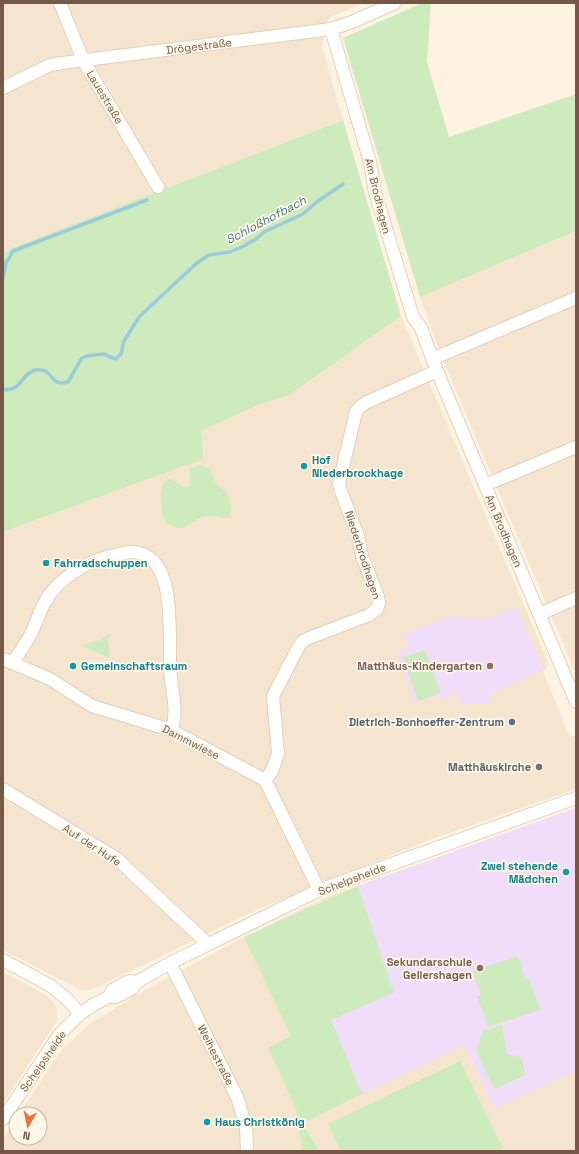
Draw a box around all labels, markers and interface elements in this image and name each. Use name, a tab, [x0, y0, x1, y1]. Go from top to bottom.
street label: Drögestraße	[165, 35, 233, 57]
street label: Lauestraße	[84, 68, 126, 126]
street label: Am Brodhagen	[362, 157, 394, 235]
water label: Schloßhofbach	[223, 192, 309, 248]
place label: Hof Niederbrockhage	[312, 453, 403, 480]
marker: Hof Niederbrockhage	[299, 461, 309, 471]
street label: Am Brodhagen	[482, 493, 526, 569]
street label: Niederbrodhagen	[342, 509, 384, 601]
place label: Fahrradschuppen	[54, 556, 148, 570]
marker: Fahrradschuppen	[41, 558, 51, 568]
place label: Gemeinschaftsraum	[81, 659, 187, 673]
place label: Matthäus-Kindergarten	[357, 659, 482, 673]
marker: Gemeinschaftsraum	[68, 661, 78, 671]
marker: Matthäus-Kindergarten	[485, 661, 495, 671]
place label: Dietrich-Bonhoeffer-Zentrum	[349, 715, 504, 729]
marker: Dietrich-Bonhoeffer-Zentrum	[507, 717, 517, 727]
street label: Dammwiese	[160, 722, 222, 762]
place label: Matthäuskirche	[448, 760, 531, 774]
marker: Matthäuskirche	[534, 762, 544, 772]
street label: Auf der Hufe	[60, 821, 124, 869]
place label: Zwei stehende Mädchen	[481, 859, 558, 886]
street label: Schelpsheide	[316, 860, 388, 898]
marker: Zwei stehende Mädchen	[561, 867, 571, 877]
place label: Sekundarschule Gellershagen	[387, 955, 472, 982]
marker: Sekundarschule Gellershagen	[475, 963, 485, 973]
street label: Weihestraße	[195, 1022, 237, 1088]
street label: Schelpsheide	[17, 1028, 69, 1094]
north arrow	[8, 1106, 48, 1146]
place label: Haus Christkönig	[215, 1115, 305, 1129]
marker: Haus Christkönig	[202, 1117, 212, 1127]
text: N	[22, 1128, 31, 1143]

